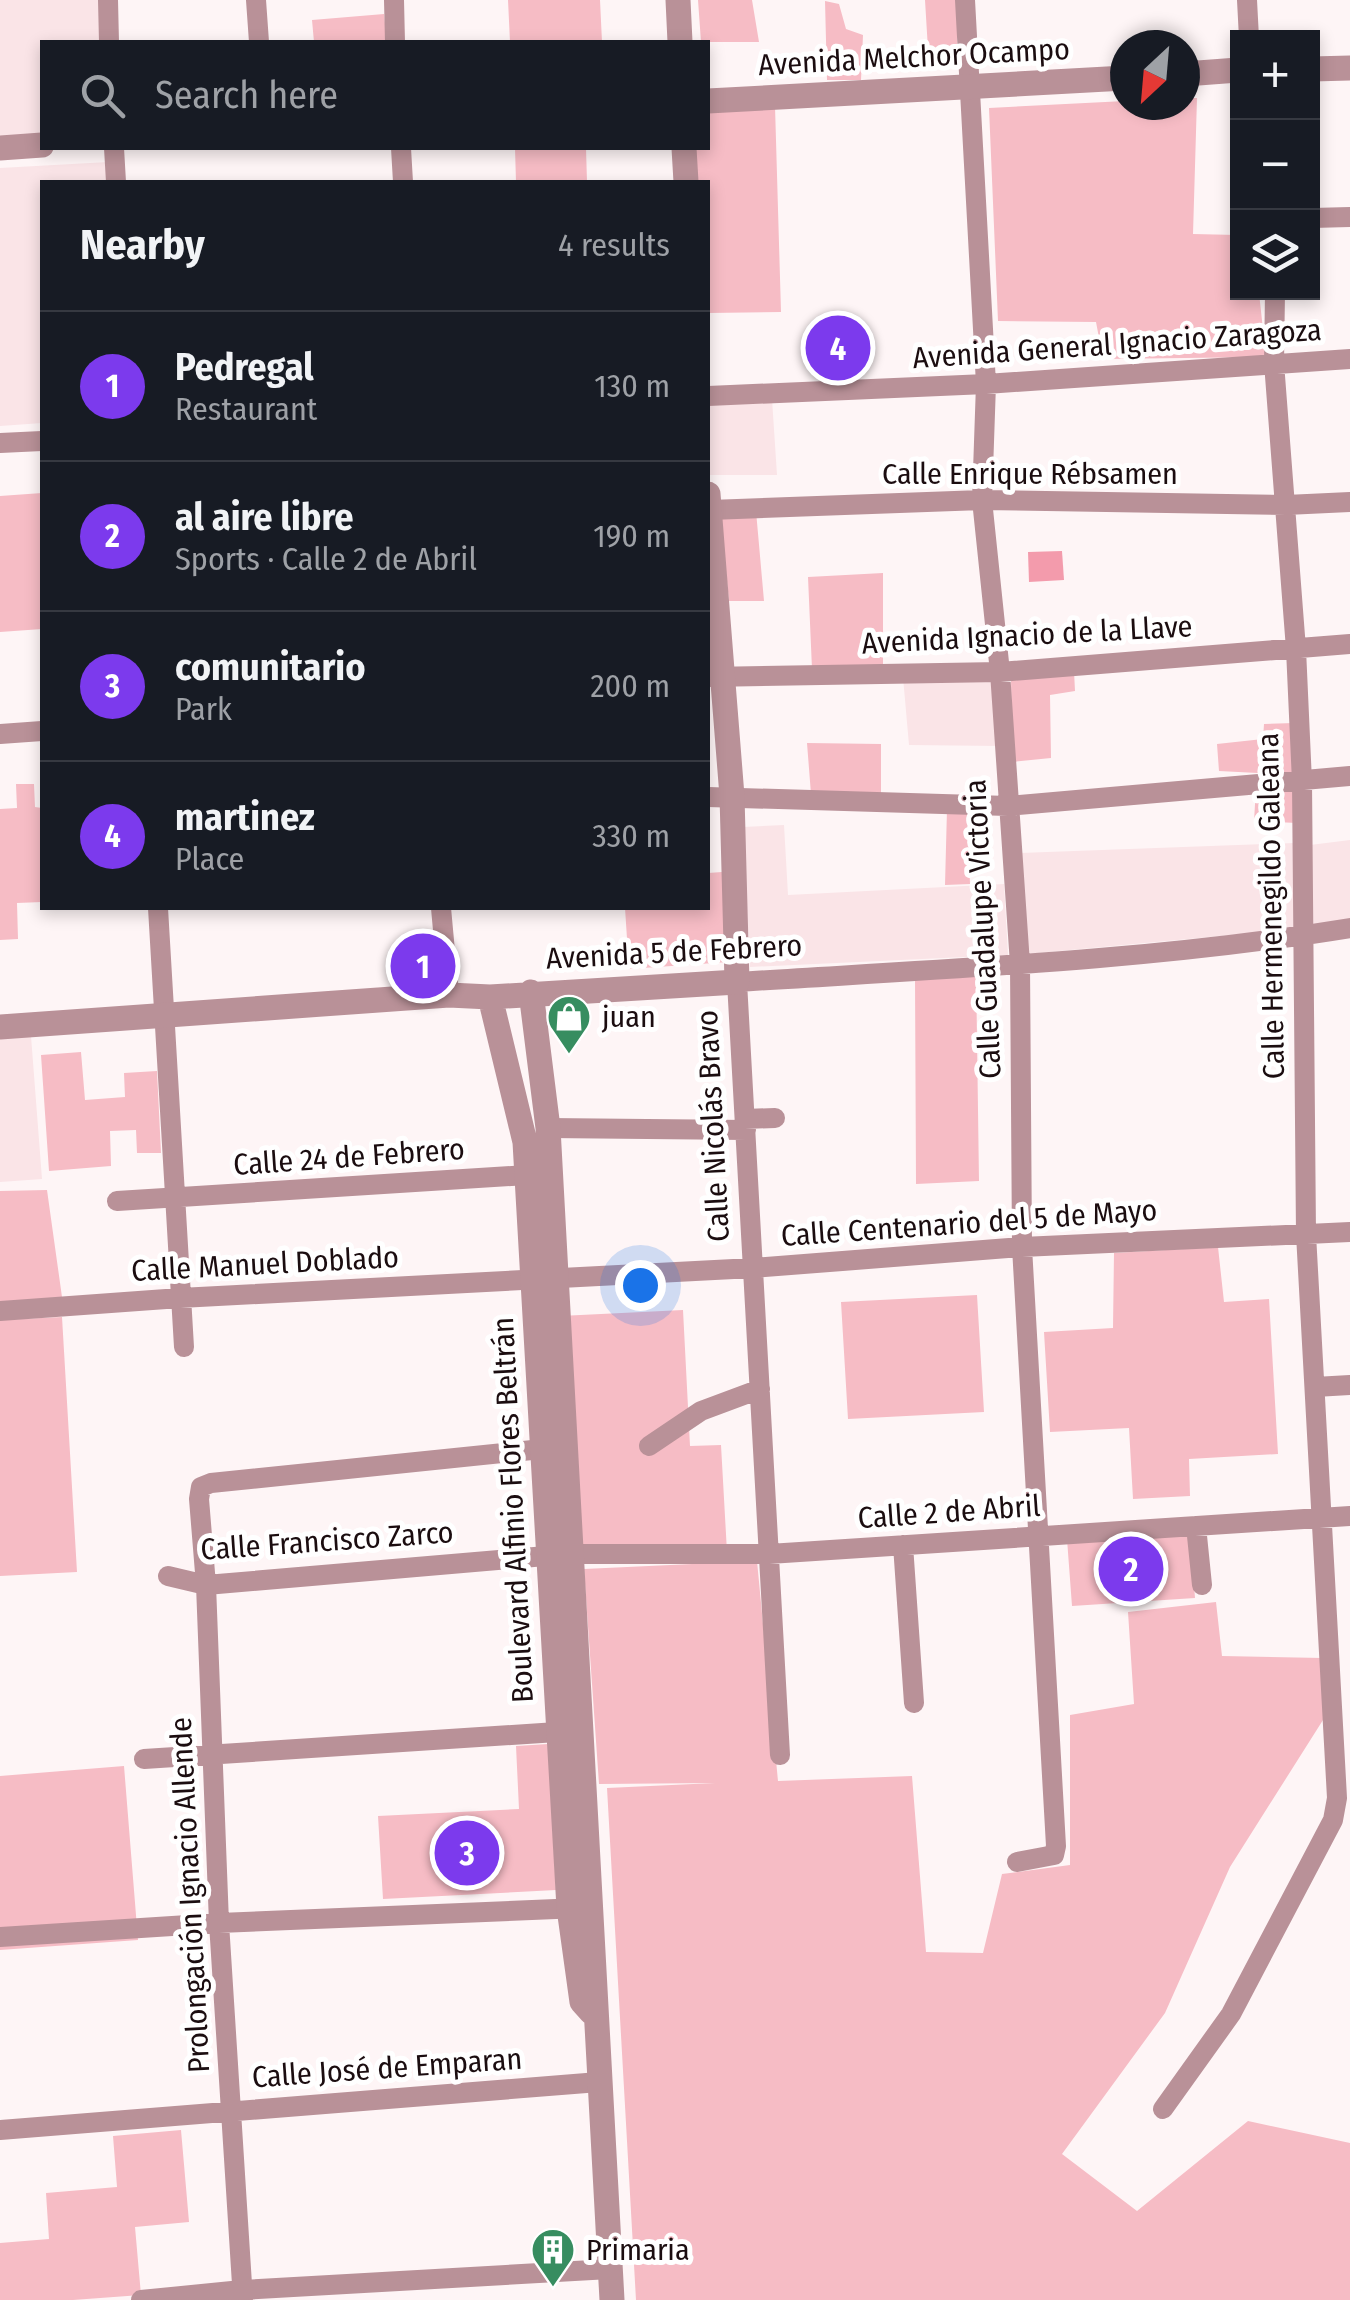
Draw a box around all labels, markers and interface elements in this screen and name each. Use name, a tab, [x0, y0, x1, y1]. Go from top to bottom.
north arrow	[1110, 30, 1200, 120]
map controls	[1230, 30, 1320, 300]
button: +	[1230, 30, 1320, 120]
street label: Avenida Melchor Ocampo	[757, 31, 1071, 83]
search box	[40, 40, 710, 150]
icon: search	[75, 68, 130, 123]
text: Search here	[155, 72, 338, 118]
button: −	[1230, 120, 1320, 210]
button: layers	[1230, 210, 1320, 300]
text: Nearby	[80, 220, 205, 270]
text: 4 results	[558, 226, 670, 264]
pin: 4	[806, 310, 870, 386]
street label: Avenida General Ignacio Zaragoza	[911, 312, 1323, 376]
text: Pedregal	[175, 344, 314, 390]
text: 1	[106, 367, 119, 405]
text: 130 m	[594, 367, 670, 405]
text: Restaurant	[175, 390, 317, 428]
street label: Calle Enrique Rébsamen	[882, 456, 1178, 492]
text: al aire libre	[175, 494, 354, 540]
text: 2	[105, 517, 120, 555]
text: 190 m	[593, 517, 670, 555]
text: Sports · Calle 2 de Abril	[175, 540, 477, 578]
street label: Avenida Ignacio de la Llave	[861, 608, 1193, 662]
text: comunitario	[175, 644, 366, 690]
text: 3	[105, 667, 120, 705]
text: 200 m	[590, 667, 670, 705]
text: Park	[175, 690, 232, 728]
street label: Calle Hermenegildo Galeana	[1250, 733, 1292, 1079]
street label: Calle Guadalupe Victoria	[957, 778, 1009, 1080]
text: martinez	[175, 794, 315, 840]
text: 4	[104, 817, 121, 855]
text: 330 m	[592, 817, 670, 855]
text: Place	[175, 840, 244, 878]
street label: Avenida 5 de Febrero	[545, 927, 803, 977]
pin: 1	[390, 928, 456, 1004]
shop icon: juan	[546, 994, 592, 1055]
place label: juan	[601, 999, 656, 1035]
street label: Calle Nicolás Bravo	[689, 1009, 737, 1243]
street label: Calle 24 de Febrero	[232, 1131, 466, 1183]
street label: Calle Centenario del 5 de Mayo	[780, 1192, 1158, 1254]
street label: Calle Manuel Doblado	[130, 1239, 400, 1289]
your location	[615, 1260, 666, 1311]
street label: Boulevard Alfinio Flores Beltrán	[485, 1316, 541, 1704]
street label: Calle 2 de Abril	[857, 1488, 1042, 1536]
street label: Calle Francisco Zarco	[199, 1514, 455, 1568]
pin: 2	[1098, 1532, 1164, 1606]
street label: Prolongación Ignacio Allende	[163, 1716, 217, 2074]
pin: 3	[434, 1816, 500, 1890]
street label: Calle José de Emparan	[251, 2041, 523, 2095]
building icon: Primaria	[530, 2227, 576, 2288]
place label: Primaria	[586, 2232, 690, 2268]

